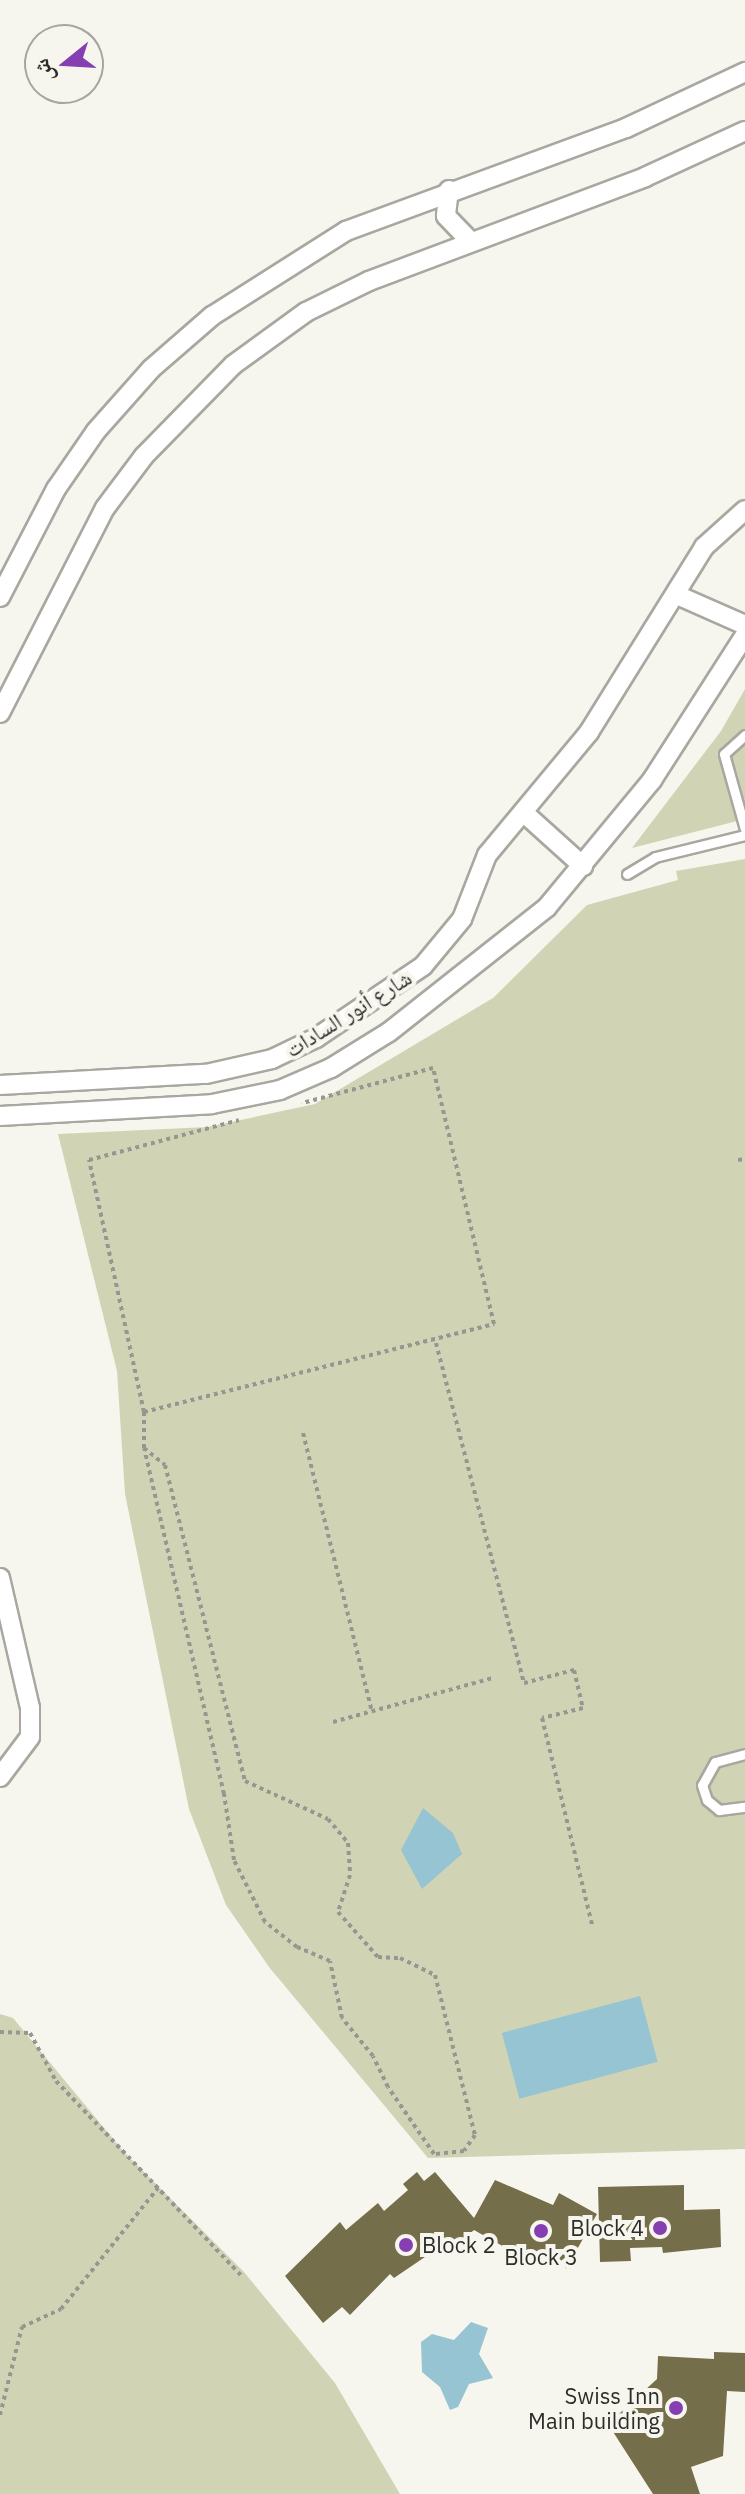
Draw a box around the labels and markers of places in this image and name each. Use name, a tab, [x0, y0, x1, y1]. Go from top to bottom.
place label: Block 4	[570, 2215, 644, 2241]
marker: Block 4	[651, 2219, 669, 2237]
marker: Block 3	[532, 2222, 550, 2240]
place label: Block 2	[422, 2232, 496, 2258]
marker: Block 2	[397, 2236, 415, 2254]
place label: Block 3	[504, 2244, 578, 2270]
place label: Swiss Inn Main building	[528, 2382, 660, 2434]
marker: Swiss Inn Main building	[667, 2399, 685, 2417]

